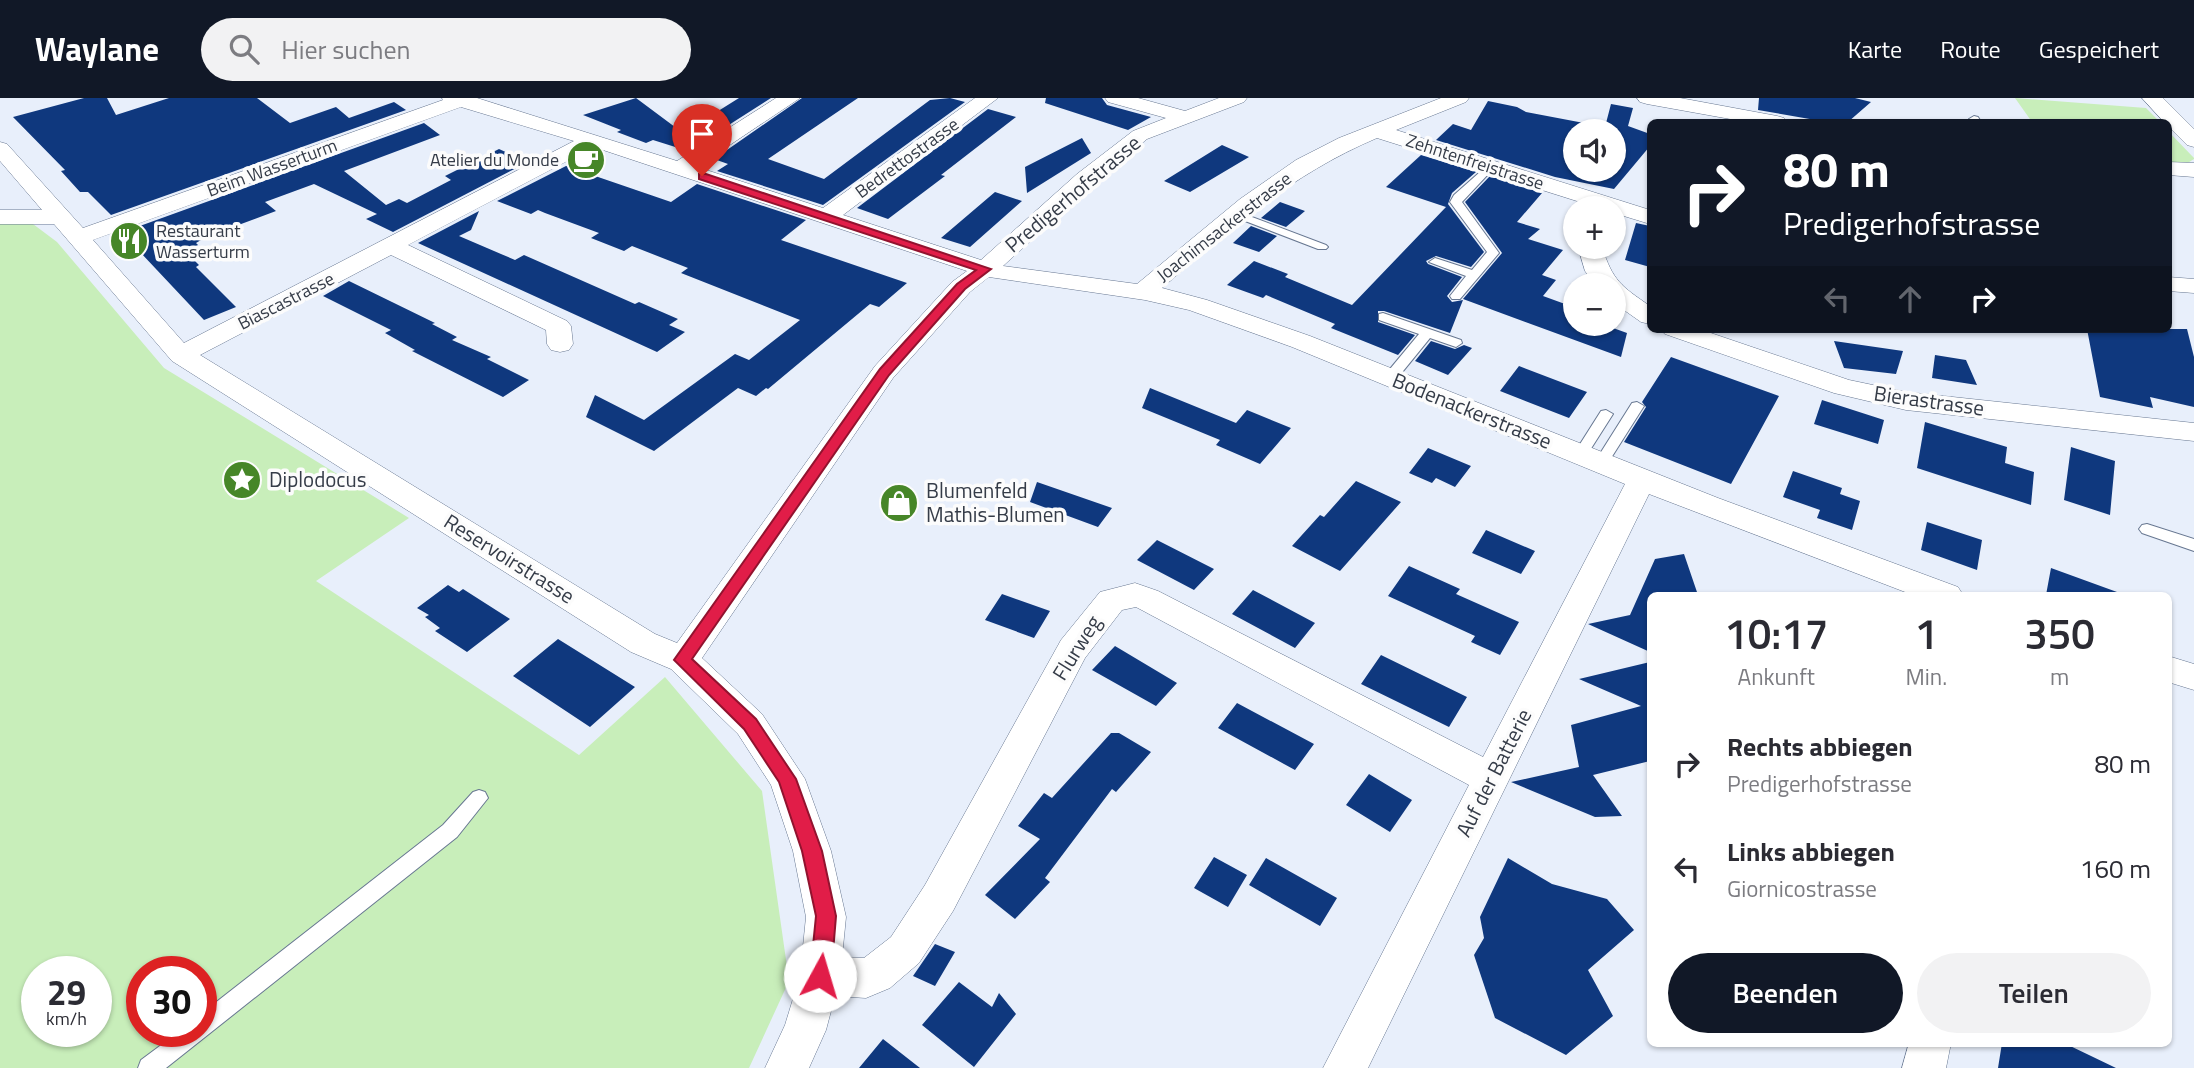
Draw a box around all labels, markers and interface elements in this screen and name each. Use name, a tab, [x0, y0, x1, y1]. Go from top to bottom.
search box	[201, 18, 691, 81]
text: Waylane	[35, 24, 159, 74]
icon: search	[225, 30, 263, 68]
text: Hier suchen	[281, 30, 411, 69]
text: Karte	[1848, 31, 1902, 67]
text: Route	[1940, 31, 2001, 67]
text: Gespeichert	[2039, 31, 2159, 67]
pin	[672, 104, 732, 176]
street label: Bedrettostrasse	[849, 111, 964, 205]
icon: arrive	[683, 115, 721, 153]
map controls	[1563, 119, 1626, 336]
button: sound	[1563, 119, 1626, 182]
street label: Zehntenfreistrasse	[1403, 126, 1548, 197]
street label: Predigerhofstrasse	[997, 127, 1147, 260]
street label: Beim Wasserturm	[203, 131, 341, 204]
text: 80 m	[1783, 131, 1890, 206]
cafe icon: Atelier du Monde	[565, 139, 607, 181]
place label: Atelier du Monde	[430, 146, 559, 173]
icon: right	[1668, 147, 1759, 238]
street label: Joachimsackerstrasse	[1150, 165, 1297, 288]
button: +	[1563, 196, 1626, 259]
text: Predigerhofstrasse	[1783, 199, 2040, 247]
place label: Restaurant Wasserturm	[156, 217, 250, 265]
restaurant icon: Restaurant Wasserturm	[108, 220, 150, 262]
street label: Biascastrasse	[233, 265, 339, 336]
button: −	[1563, 273, 1626, 336]
icon: left	[1818, 280, 1856, 318]
icon: ahead	[1891, 280, 1929, 318]
icon: right	[1964, 280, 2002, 318]
street label: Bodenackerstrasse	[1388, 364, 1557, 457]
street label: Bierastrasse	[1872, 376, 1986, 424]
place icon: Diplodocus	[221, 459, 263, 501]
place label: Diplodocus	[269, 463, 366, 495]
place label: Blumenfeld Mathis-Blumen	[926, 474, 1065, 530]
shop icon: Blumenfeld Mathis-Blumen	[878, 482, 920, 524]
street label: Reservoirstrasse	[438, 505, 581, 611]
text: 10:17	[1724, 601, 1828, 665]
text: 1	[1915, 601, 1938, 665]
text: 350	[2024, 601, 2095, 665]
street label: Flurweg	[1044, 608, 1109, 686]
text: Ankunft	[1738, 659, 1815, 694]
text: Min.	[1905, 659, 1947, 694]
text: m	[2050, 659, 2069, 694]
street label: Auf der Batterie	[1447, 703, 1539, 842]
text: Rechts abbiegen	[1727, 727, 1913, 766]
text: 80 m	[2094, 744, 2151, 783]
icon: right	[1668, 745, 1706, 783]
text: Predigerhofstrasse	[1727, 766, 1912, 801]
text: Links abbiegen	[1727, 832, 1895, 871]
text: 160 m	[2080, 849, 2151, 888]
icon: left	[1668, 850, 1706, 888]
text: Giornicostrasse	[1727, 871, 1877, 906]
position arrow	[783, 939, 857, 1013]
button: Beenden	[1668, 953, 1903, 1033]
button: Teilen	[1917, 953, 2151, 1033]
speed limit sign: 30	[126, 956, 217, 1047]
text: 29	[47, 965, 86, 1019]
text: km/h	[46, 1005, 87, 1032]

